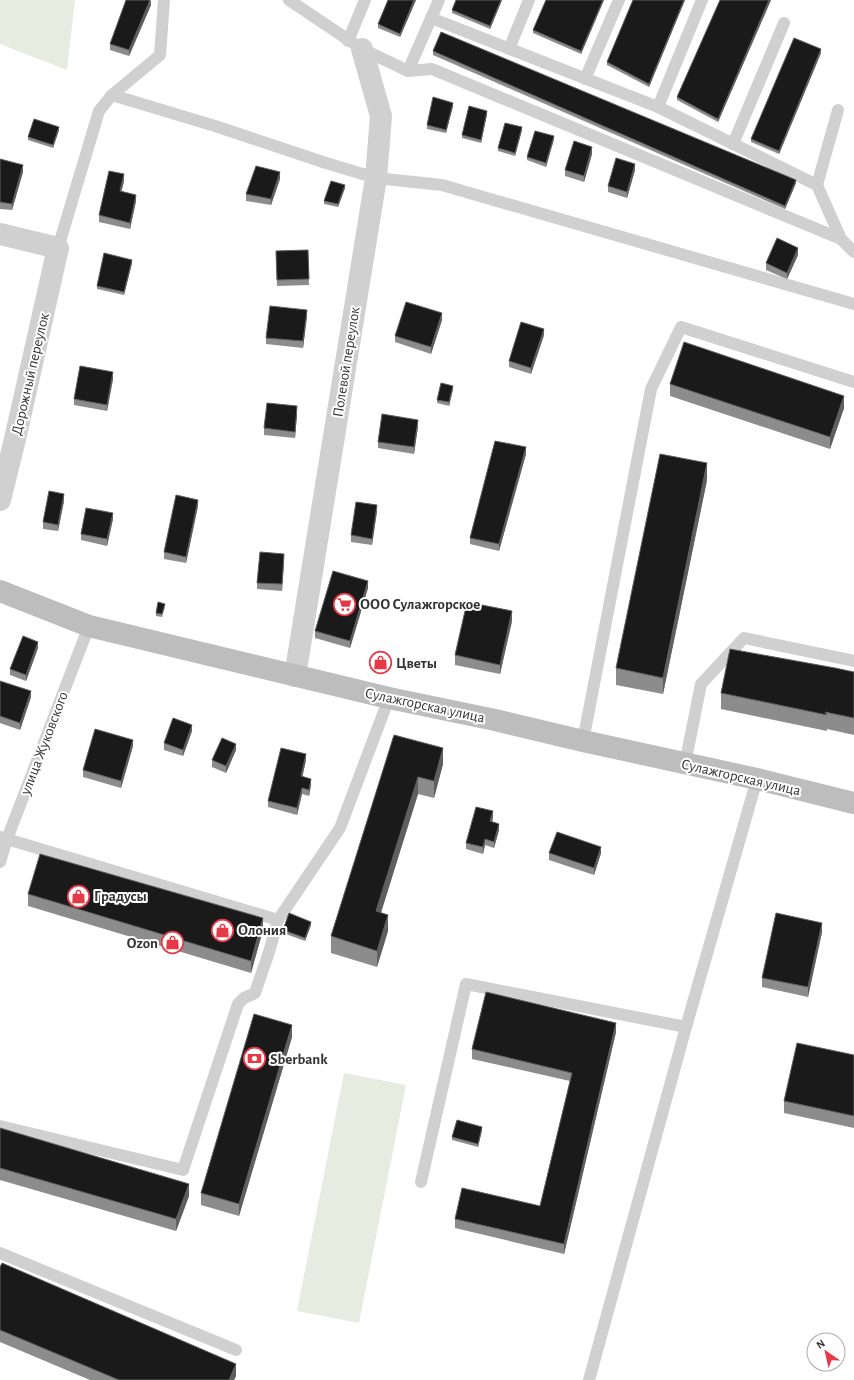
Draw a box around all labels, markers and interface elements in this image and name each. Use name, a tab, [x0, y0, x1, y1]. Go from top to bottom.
street label: Полевой переулок	[330, 306, 363, 418]
street label: Дорожный переулок	[9, 311, 52, 437]
supermarket icon: ООО Сулажгорское	[331, 591, 357, 617]
place label: ООО Сулажгорское	[360, 597, 480, 612]
shop icon: Цветы	[367, 650, 393, 676]
place label: Цветы	[396, 656, 437, 671]
street label: Сулажгорская улица	[364, 685, 486, 726]
street label: улица Жуковского	[18, 690, 71, 798]
street label: Сулажгорская улица	[680, 756, 802, 799]
shop icon: Градусы	[66, 883, 92, 909]
place label: Градусы	[94, 889, 147, 904]
shop icon: Олония	[210, 917, 236, 943]
place label: Олония	[238, 923, 286, 938]
shop icon: Ozon	[160, 930, 186, 956]
place label: Ozon	[127, 936, 158, 951]
bank icon: Sberbank	[241, 1046, 267, 1072]
place label: Sberbank	[270, 1052, 328, 1067]
north arrow	[806, 1332, 846, 1372]
text: N	[814, 1337, 827, 1351]

